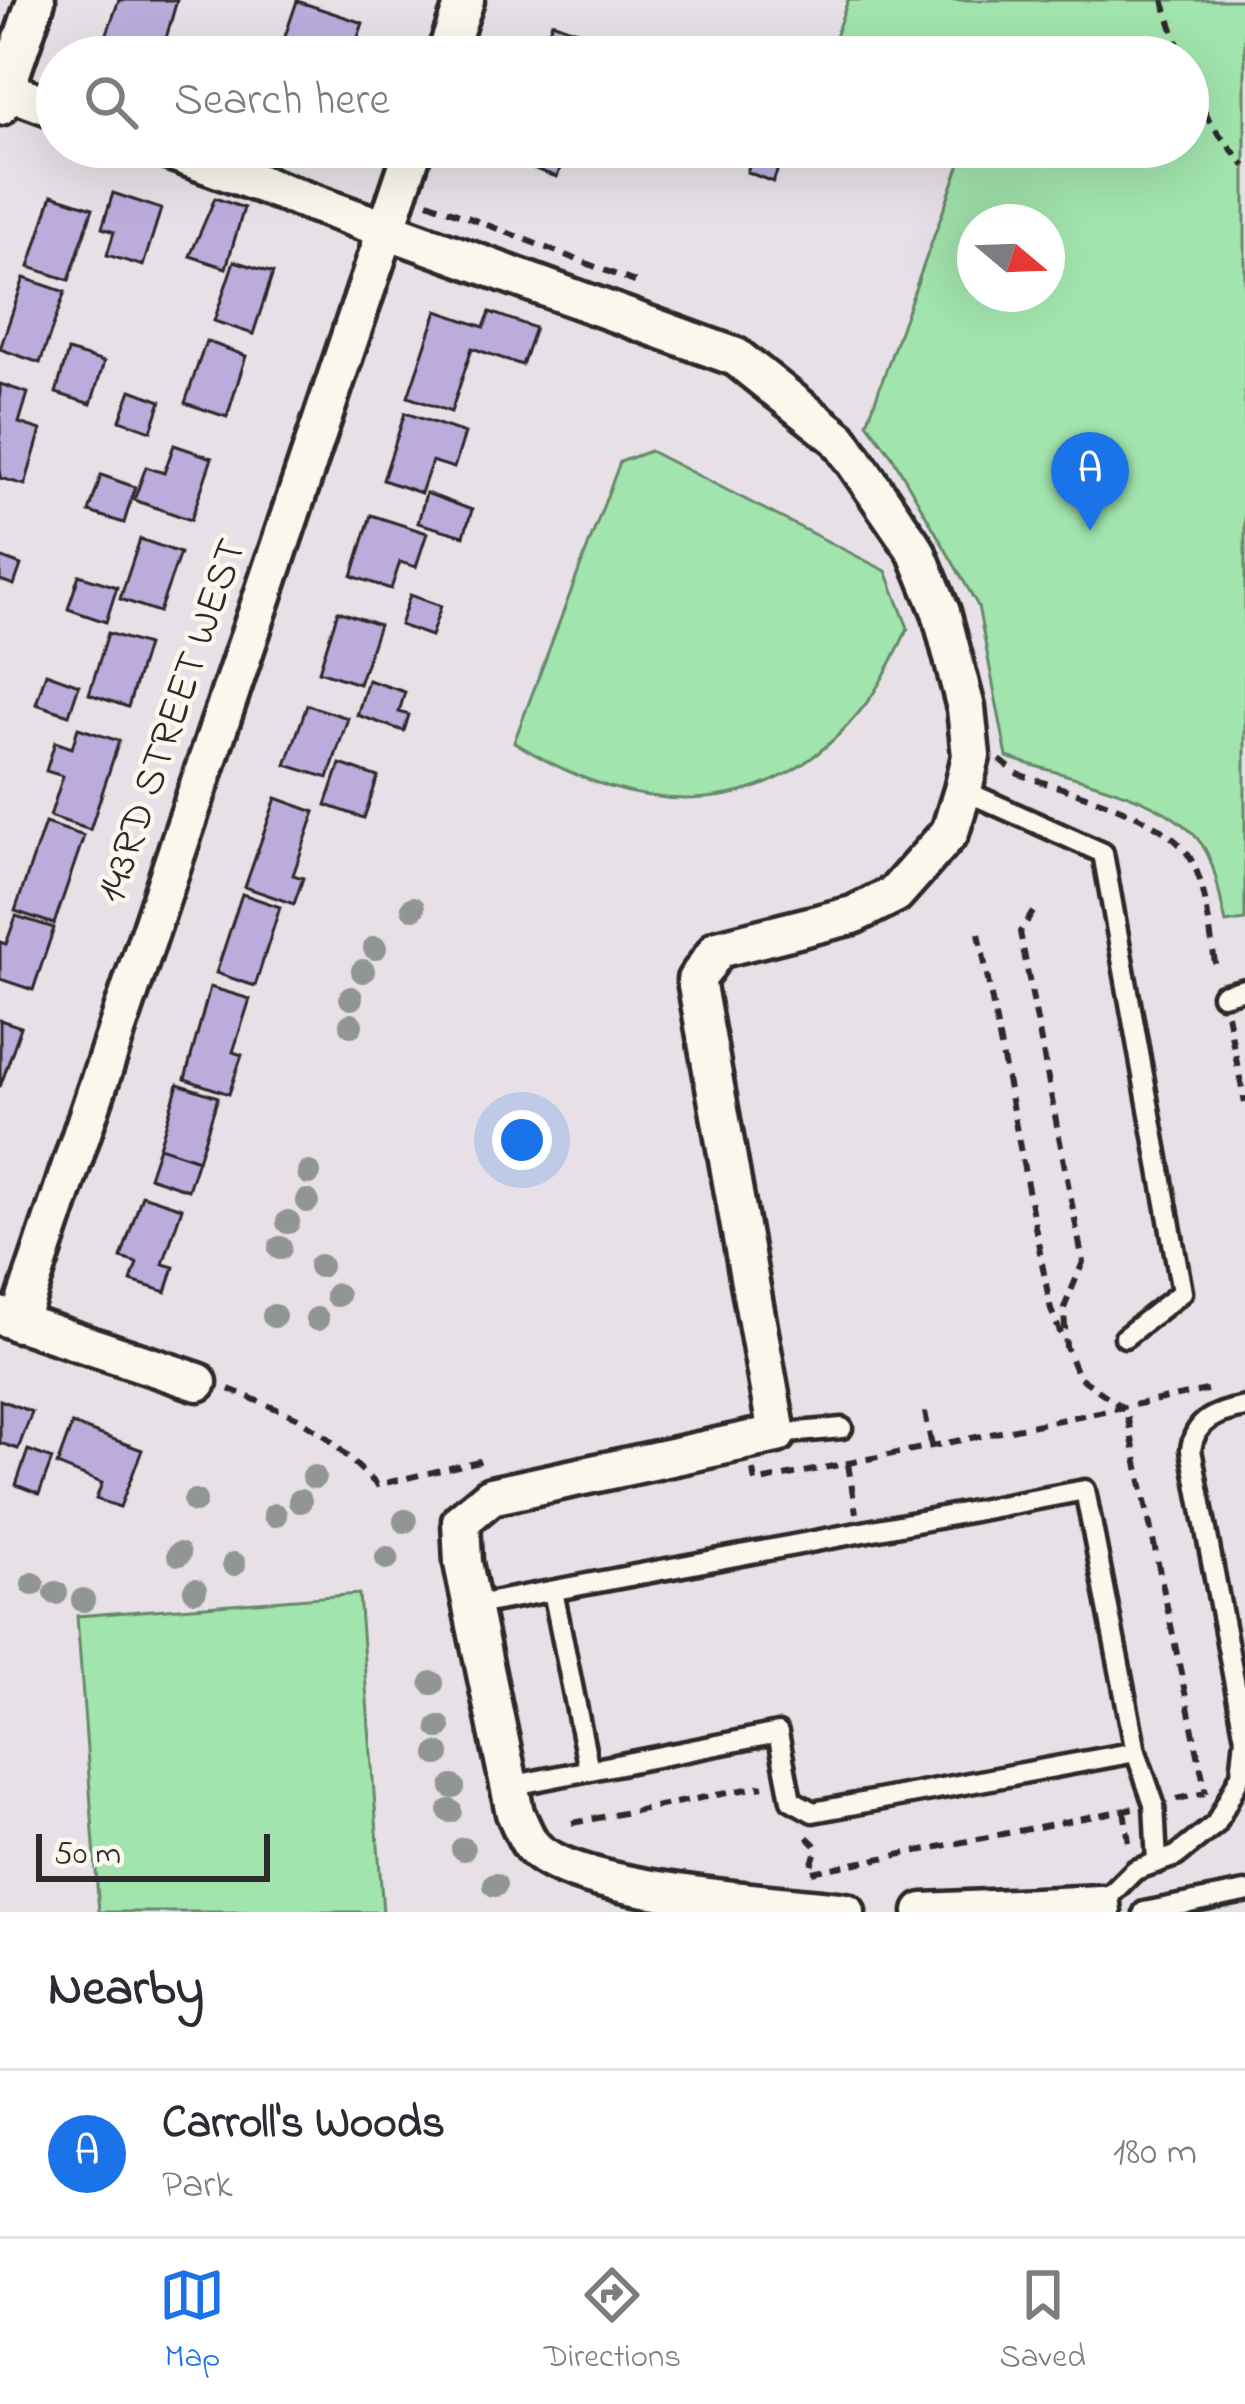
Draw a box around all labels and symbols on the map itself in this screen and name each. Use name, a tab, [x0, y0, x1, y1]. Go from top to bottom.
north arrow	[957, 204, 1065, 312]
pin: A	[1051, 432, 1129, 531]
street label: 143RD STREET WEST	[82, 531, 264, 911]
your location	[492, 1110, 552, 1170]
scale bar	[36, 1828, 270, 1881]

